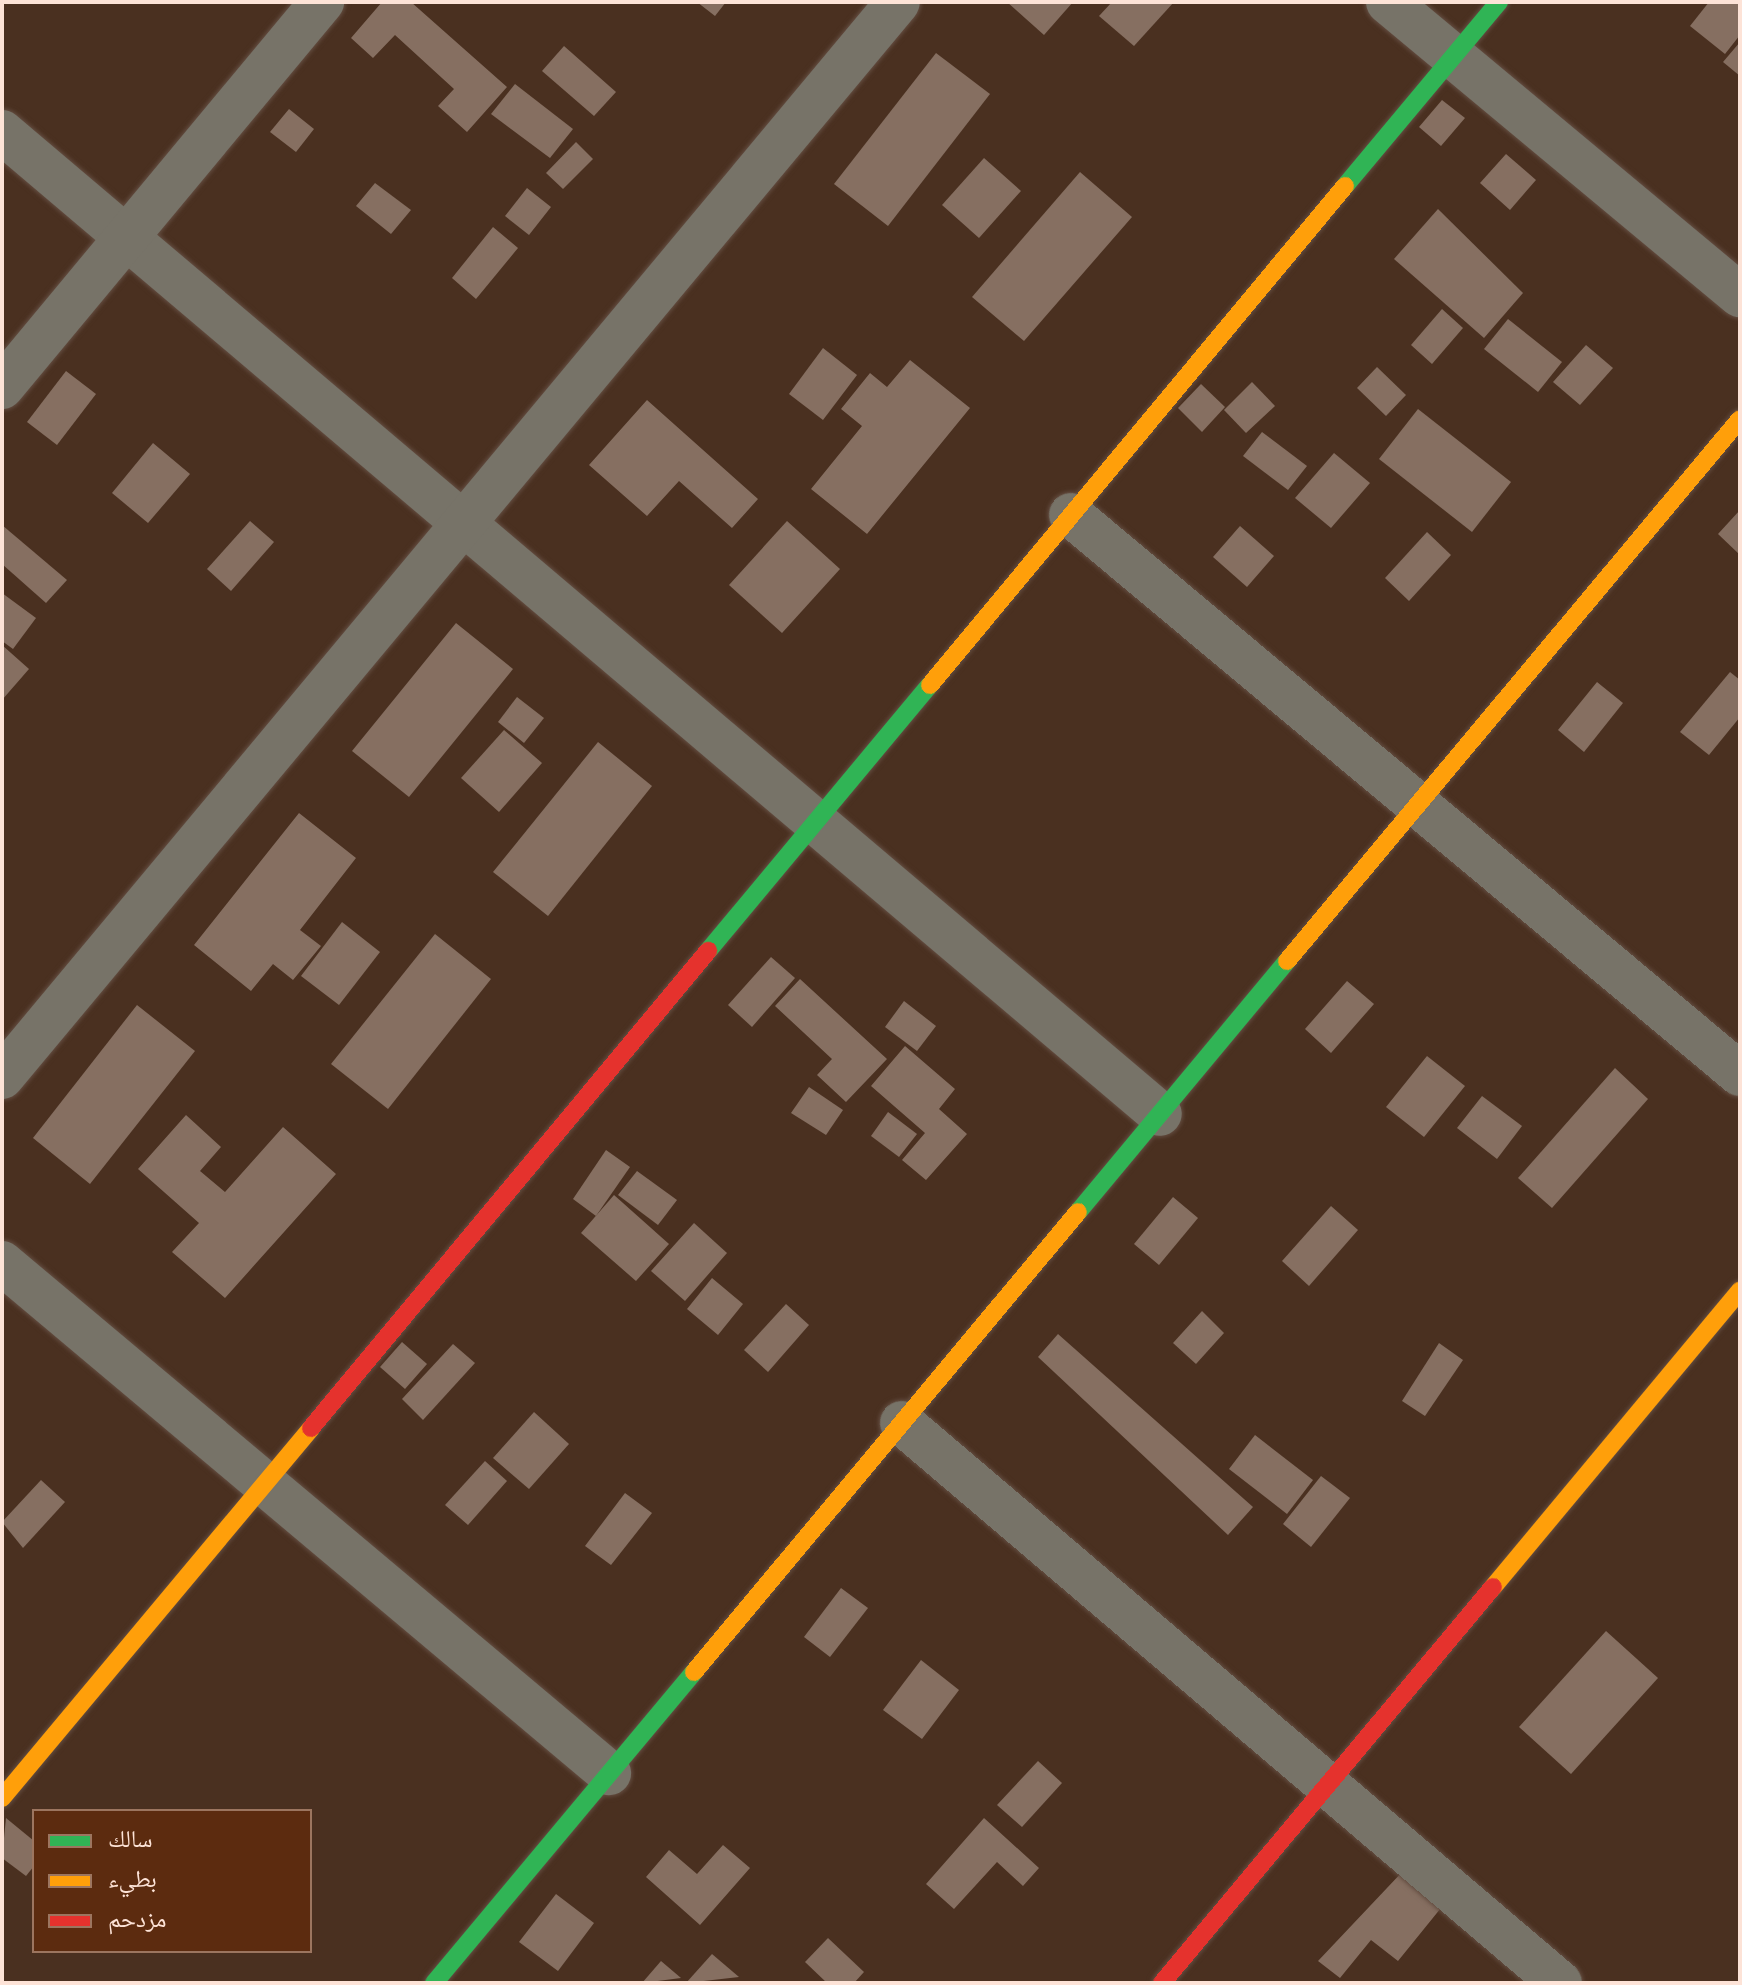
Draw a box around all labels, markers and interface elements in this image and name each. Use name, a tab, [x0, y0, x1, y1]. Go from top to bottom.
legend	[32, 1809, 312, 1953]
text: سالك	[108, 1825, 153, 1853]
text: بطيء	[108, 1865, 157, 1893]
text: مزدحم	[108, 1905, 167, 1933]

